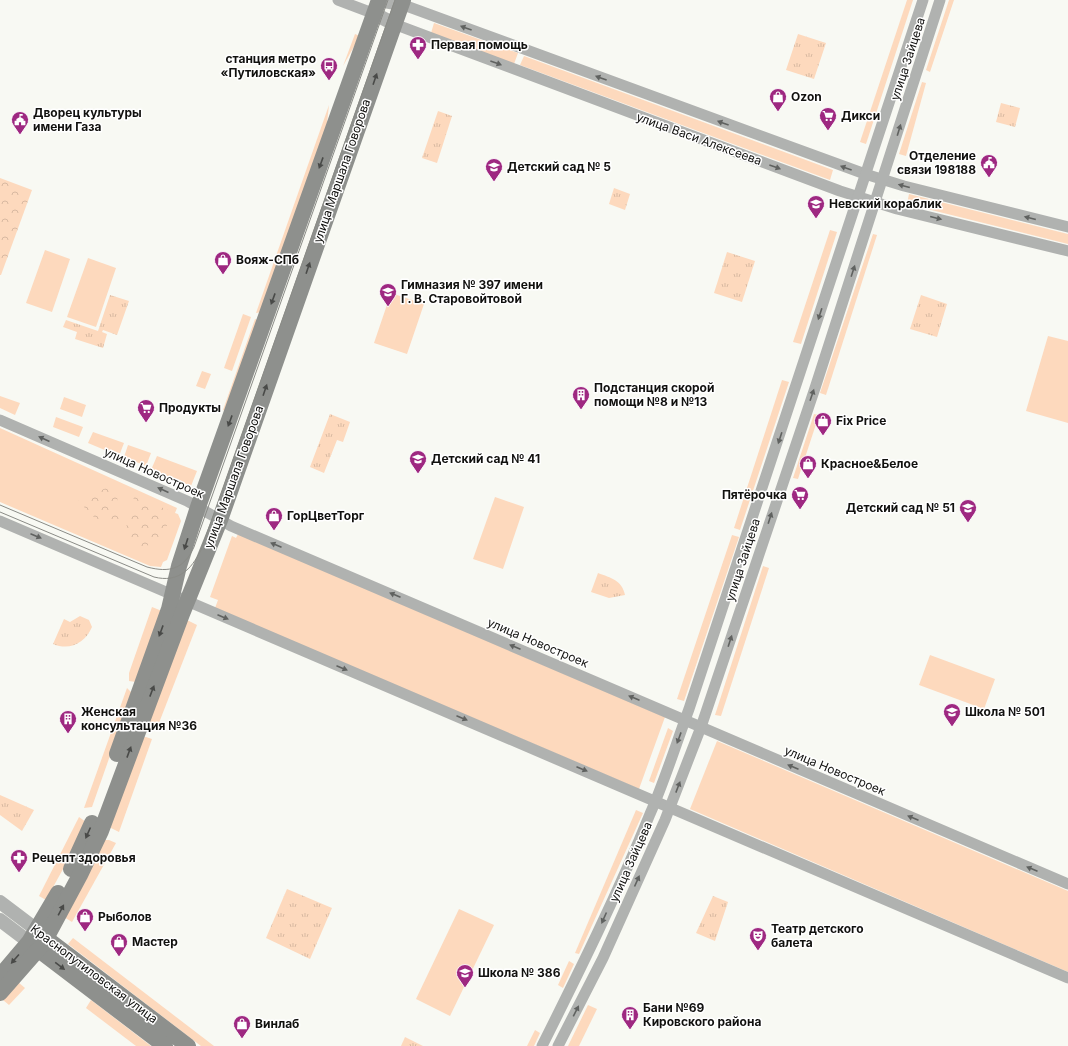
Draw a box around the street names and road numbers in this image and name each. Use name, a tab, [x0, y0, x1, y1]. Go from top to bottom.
street label: улица Зайцева	[887, 15, 928, 102]
street label: улица Маршала Говорова	[310, 97, 373, 245]
street label: улица Васи Алексеева	[635, 109, 764, 168]
street label: улица Маршала Говорова	[201, 403, 266, 550]
street label: улица Новостроек	[102, 444, 207, 502]
street label: улица Зайцева	[722, 516, 763, 603]
street label: улица Новостроек	[485, 614, 591, 671]
street label: улица Новостроек	[782, 742, 888, 799]
street label: улица Зайцева	[606, 819, 655, 904]
street label: Краснопутиловская улица	[28, 921, 161, 1026]

